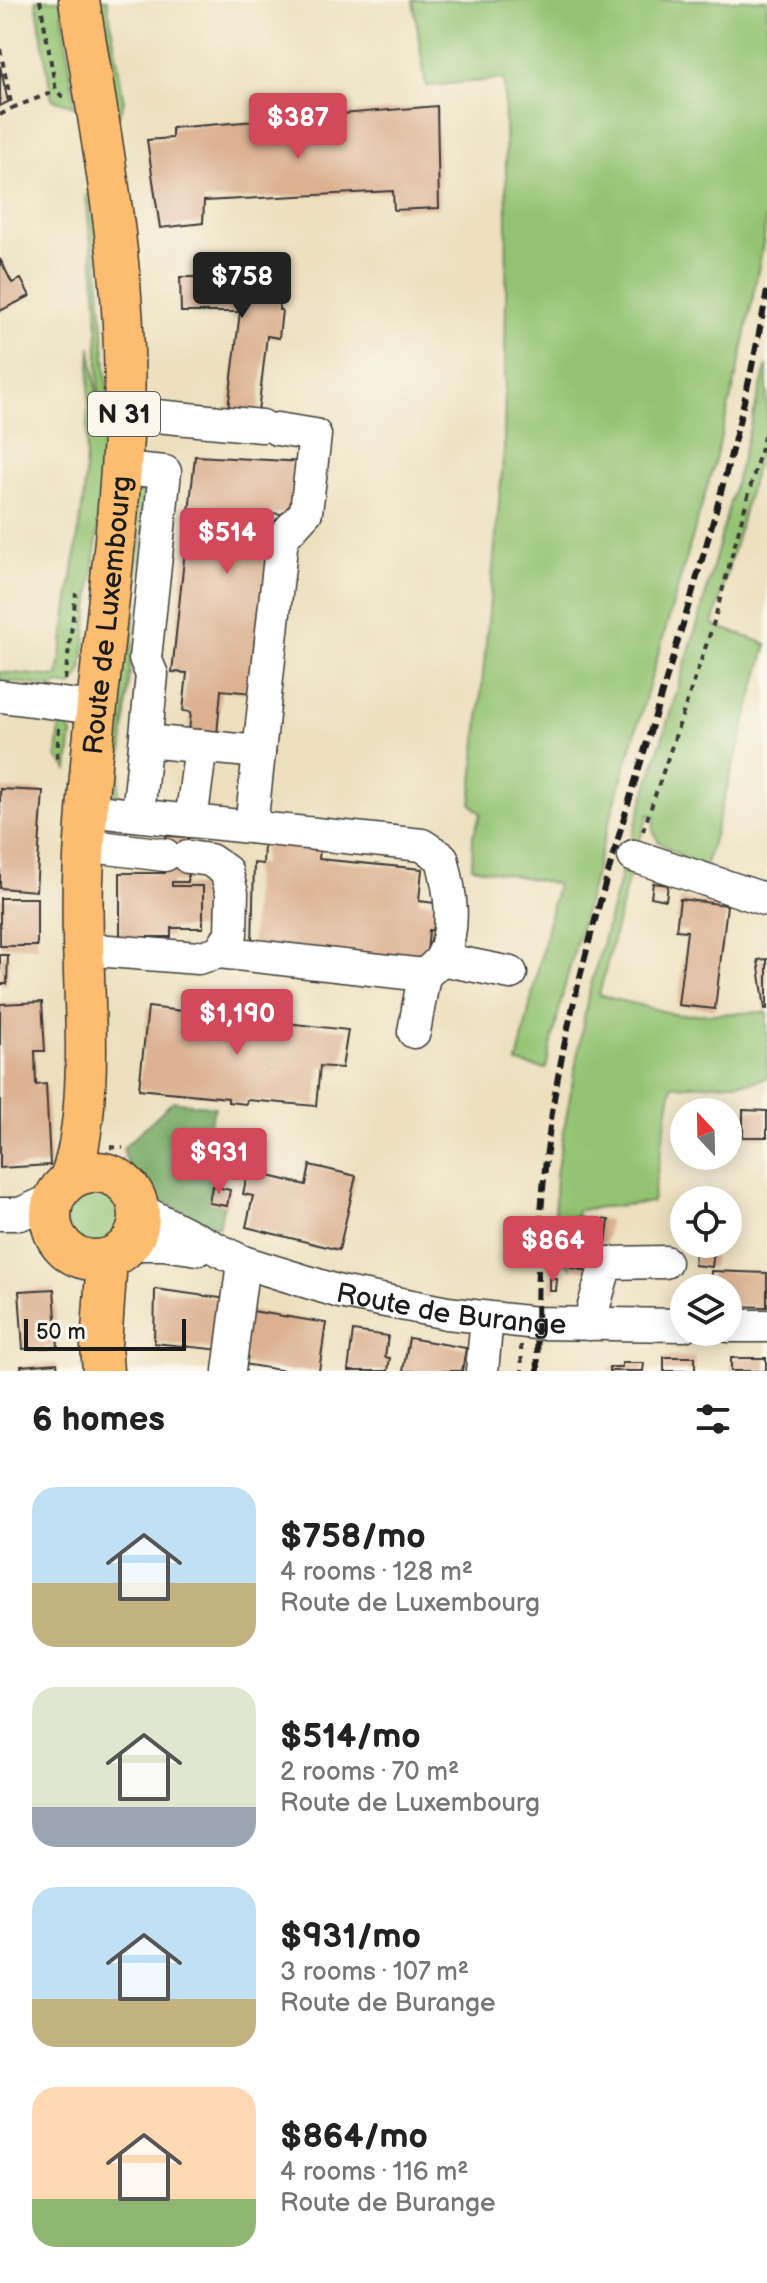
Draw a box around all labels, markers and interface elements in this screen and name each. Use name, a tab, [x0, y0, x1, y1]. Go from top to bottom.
pin: $387	[251, 93, 345, 161]
text: $387	[267, 103, 329, 134]
pin: $758	[195, 252, 289, 320]
text: $758	[211, 262, 273, 293]
road number: N 31	[88, 392, 160, 436]
street label: Route de Luxembourg	[77, 475, 139, 756]
pin: $514	[180, 508, 274, 576]
text: $514	[198, 518, 256, 549]
pin: $1,190	[172, 989, 302, 1057]
text: $1,190	[199, 999, 275, 1030]
north arrow	[670, 1098, 742, 1170]
map controls	[670, 1098, 742, 1346]
pin: $931	[172, 1128, 266, 1196]
text: $931	[190, 1138, 248, 1169]
button: locate	[670, 1186, 742, 1258]
pin: $864	[506, 1216, 600, 1284]
text: $864	[521, 1226, 585, 1257]
button: layers	[670, 1274, 742, 1346]
street label: Route de Burange	[333, 1277, 567, 1341]
scale bar	[24, 1315, 186, 1351]
text: 50 m	[36, 1319, 86, 1346]
icon: filters	[691, 1397, 735, 1441]
text: 6 homes	[32, 1399, 165, 1440]
text: $758/mo	[280, 1516, 426, 1557]
icon: home	[96, 1519, 192, 1615]
text: 4 rooms · 128 m²	[280, 1557, 473, 1588]
text: Route de Luxembourg	[280, 1588, 540, 1619]
text: $514/mo	[280, 1716, 421, 1757]
icon: home	[96, 1719, 192, 1815]
text: 2 rooms · 70 m²	[280, 1757, 459, 1788]
text: Route de Luxembourg	[280, 1788, 540, 1819]
text: $931/mo	[280, 1916, 421, 1957]
icon: home	[96, 1919, 192, 2015]
text: 3 rooms · 107 m²	[280, 1957, 469, 1988]
text: Route de Burange	[280, 1988, 495, 2019]
text: $864/mo	[280, 2116, 428, 2157]
icon: home	[96, 2119, 192, 2215]
text: 4 rooms · 116 m²	[280, 2157, 468, 2188]
text: Route de Burange	[280, 2188, 495, 2219]

